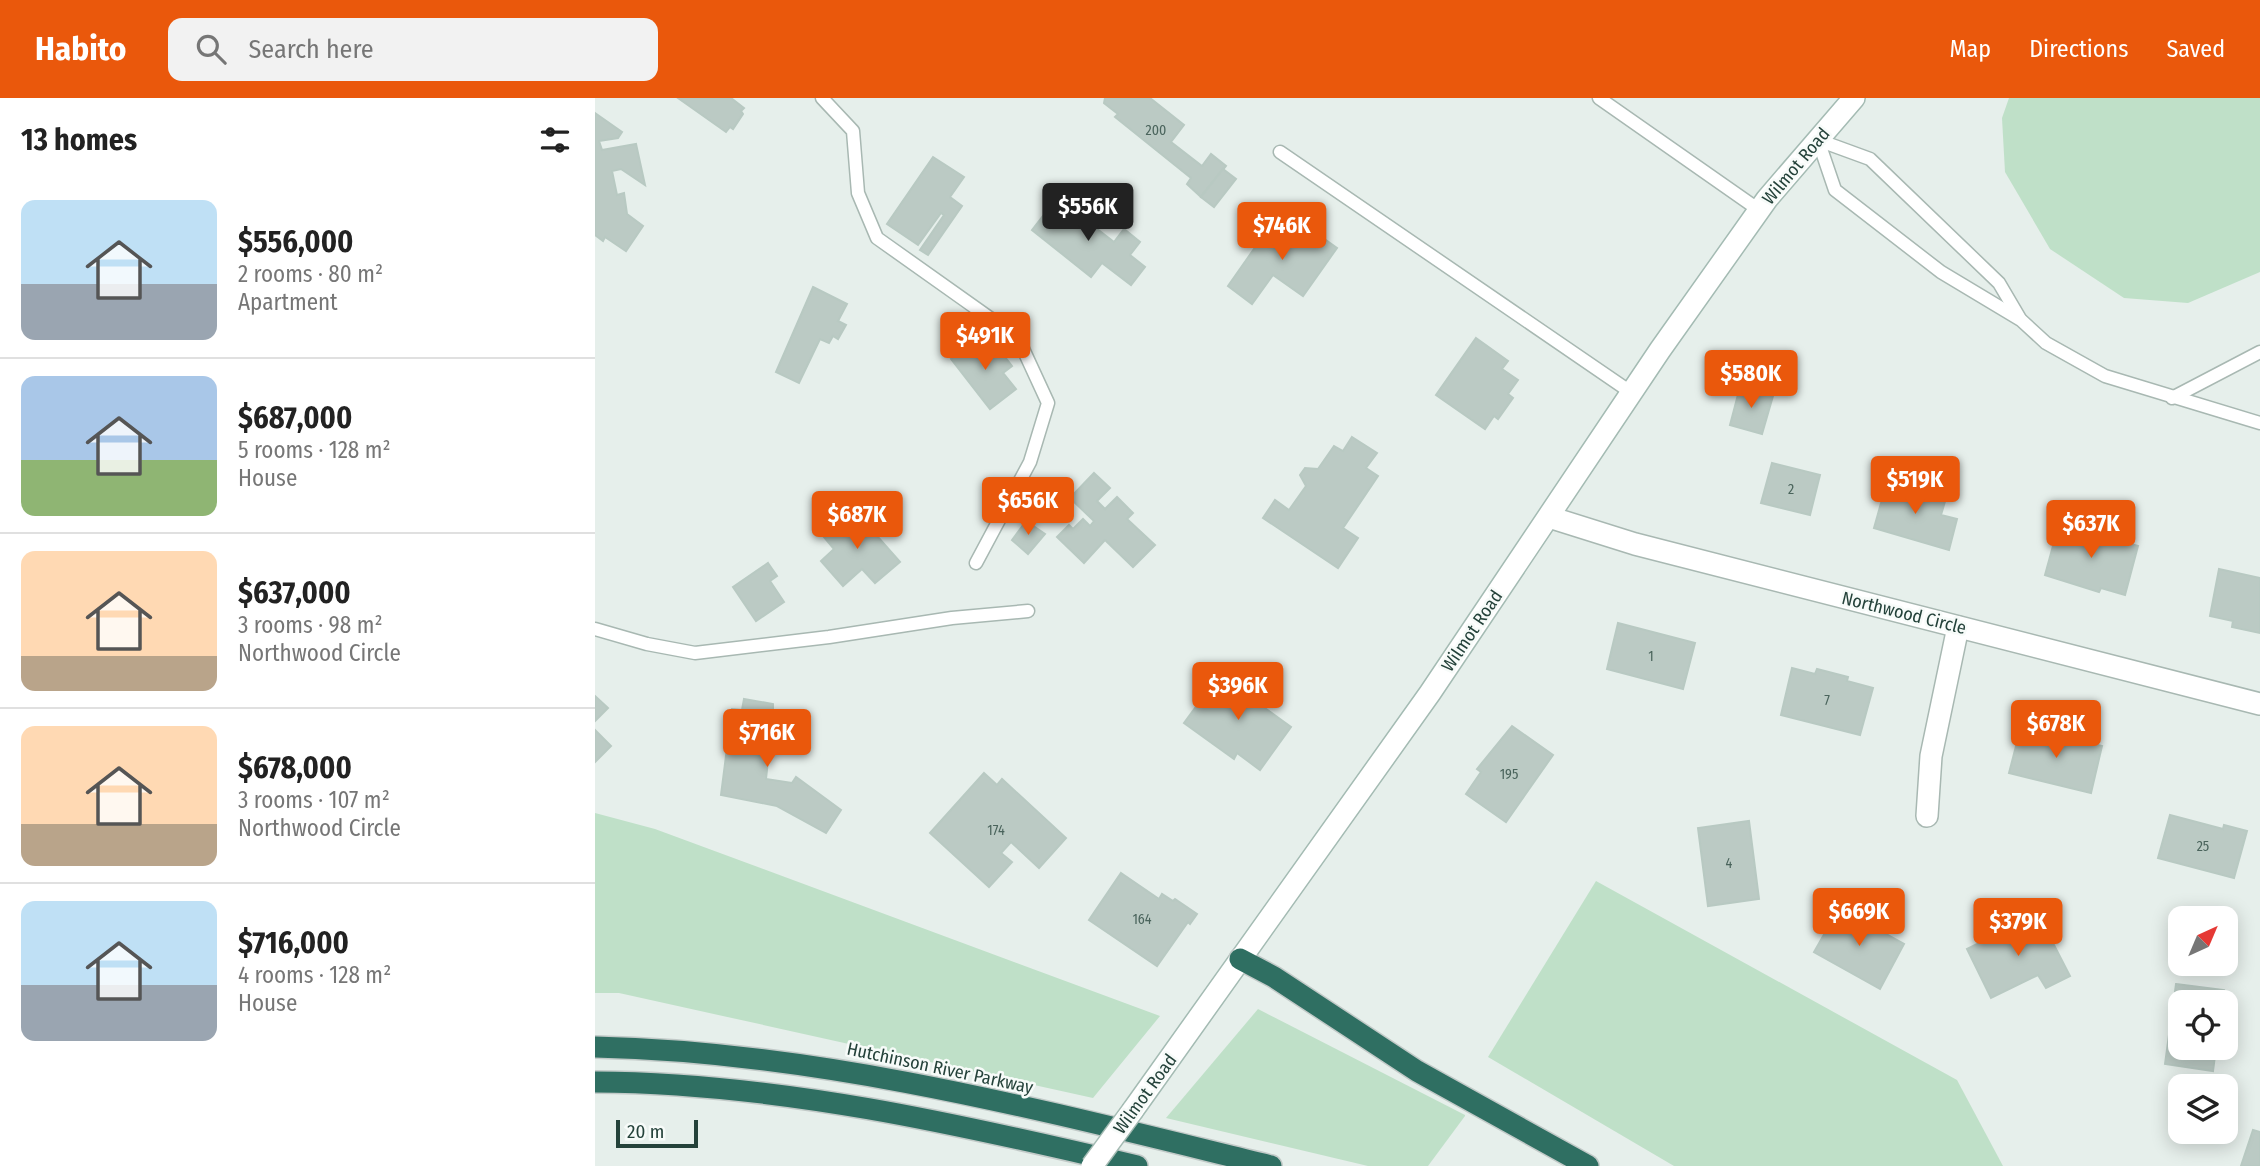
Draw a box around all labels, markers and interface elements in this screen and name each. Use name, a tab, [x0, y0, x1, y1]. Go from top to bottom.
search box	[168, 18, 658, 81]
text: Habito	[35, 29, 126, 69]
icon: search	[192, 30, 230, 68]
text: Search here	[248, 34, 374, 65]
text: Map	[1950, 35, 1991, 63]
text: Directions	[2029, 35, 2128, 63]
text: Saved	[2166, 35, 2225, 63]
icon: filters	[536, 121, 574, 159]
text: 13 homes	[21, 122, 137, 158]
house number: 200	[1146, 122, 1166, 139]
street label: Wilmot Road	[1758, 123, 1834, 209]
pin: $556K	[1039, 184, 1137, 243]
text: $556K	[1058, 192, 1118, 220]
pin: $746K	[1233, 202, 1331, 262]
text: $746K	[1253, 211, 1311, 239]
text: $556,000	[238, 224, 353, 260]
icon: home	[77, 228, 161, 312]
text: 2 rooms · 80 m²	[238, 260, 383, 288]
text: Apartment	[238, 288, 338, 316]
pin: $491K	[936, 313, 1034, 372]
text: $491K	[956, 321, 1014, 349]
pin: $580K	[1702, 350, 1800, 410]
text: $580K	[1721, 359, 1781, 387]
text: $687,000	[238, 400, 352, 436]
icon: home	[77, 404, 161, 488]
text: 5 rooms · 128 m²	[238, 436, 391, 464]
pin: $519K	[1866, 456, 1964, 516]
text: House	[238, 464, 297, 492]
text: $519K	[1887, 465, 1943, 493]
pin: $656K	[979, 478, 1077, 537]
house number: 2	[1788, 481, 1794, 498]
text: $656K	[998, 486, 1058, 514]
pin: $687K	[808, 491, 906, 551]
text: $687K	[828, 500, 886, 528]
pin: $637K	[2042, 500, 2140, 560]
text: $637K	[2062, 509, 2120, 537]
text: $637,000	[238, 575, 351, 611]
icon: home	[77, 579, 161, 663]
street label: Wilmot Road	[1437, 586, 1507, 676]
street label: Northwood Circle	[1840, 587, 1969, 639]
text: 3 rooms · 98 m²	[238, 611, 383, 639]
text: Northwood Circle	[238, 639, 401, 667]
house number: 1	[1648, 648, 1654, 665]
pin: $396K	[1189, 662, 1287, 722]
text: $396K	[1208, 671, 1268, 699]
house number: 7	[1824, 692, 1830, 709]
pin: $678K	[2007, 700, 2105, 760]
text: $678K	[2027, 709, 2085, 737]
pin: $716K	[718, 710, 816, 769]
text: $716K	[739, 718, 795, 746]
text: $678,000	[238, 750, 352, 786]
icon: home	[77, 754, 161, 838]
house number: 195	[1500, 766, 1518, 783]
text: 3 rooms · 107 m²	[238, 786, 390, 814]
text: Northwood Circle	[238, 814, 401, 842]
house number: 174	[987, 822, 1005, 839]
house number: 25	[2197, 838, 2209, 855]
house number: 4	[1726, 855, 1733, 872]
pin: $669K	[1810, 888, 1908, 948]
text: $669K	[1829, 897, 1889, 925]
pin: $379K	[1969, 898, 2067, 958]
north arrow	[2168, 906, 2238, 976]
map controls	[2168, 906, 2238, 1144]
text: $379K	[1989, 907, 2047, 935]
house number: 164	[1132, 911, 1152, 928]
text: $716,000	[238, 925, 349, 961]
icon: home	[77, 929, 161, 1013]
text: 4 rooms · 128 m²	[238, 961, 391, 989]
text: House	[238, 989, 297, 1017]
button: locate	[2168, 990, 2238, 1060]
street label: Hutchinson River Parkway	[845, 1038, 1035, 1098]
street label: Wilmot Road	[1109, 1050, 1181, 1138]
button: layers	[2168, 1074, 2238, 1144]
scale bar	[616, 1117, 698, 1149]
text: 20 m	[627, 1120, 664, 1143]

